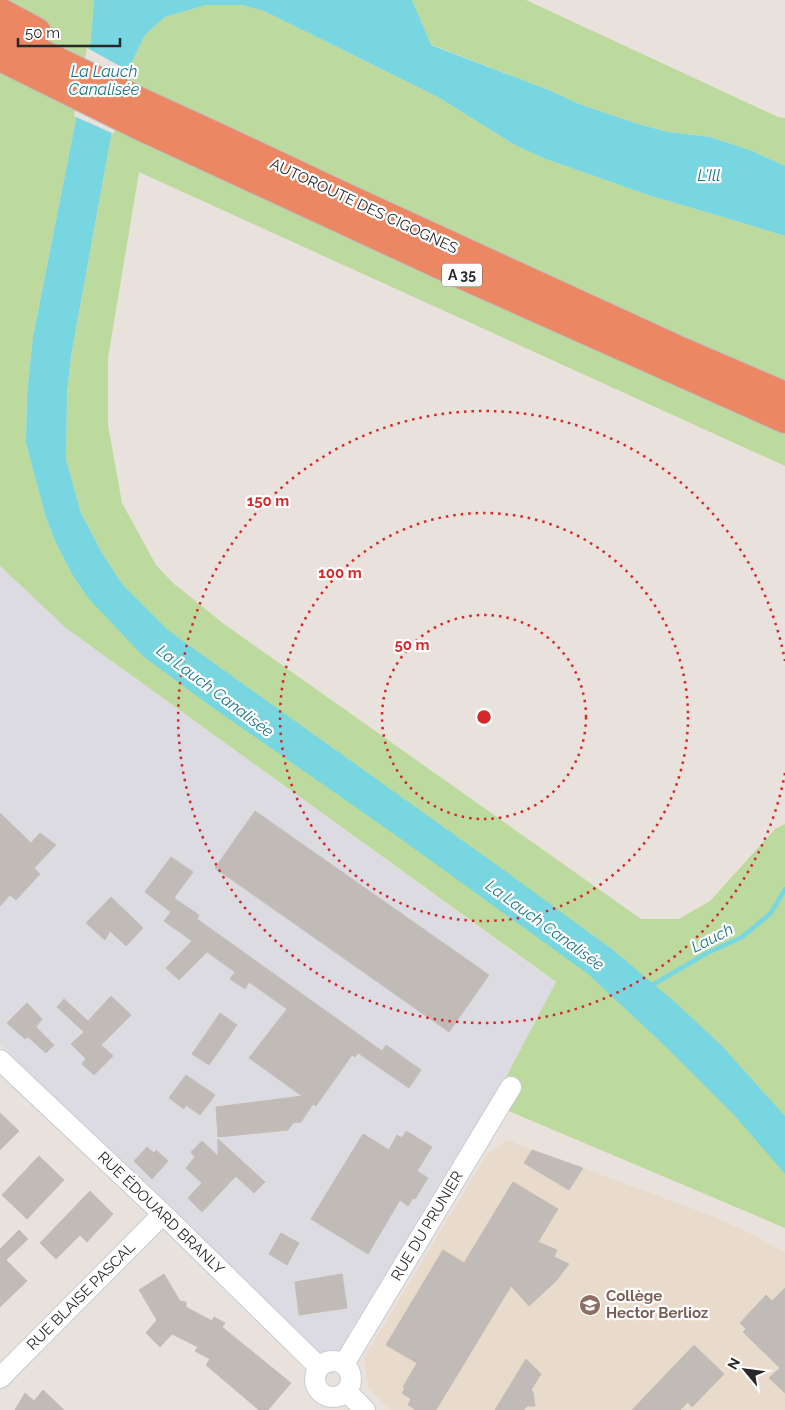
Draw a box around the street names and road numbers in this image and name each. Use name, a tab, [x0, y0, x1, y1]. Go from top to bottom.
street label: AUTOROUTE DES CIGOGNES	[267, 155, 461, 257]
road number: A 35	[442, 264, 482, 286]
street label: RUE ÉDOUARD BRANLY	[94, 1148, 228, 1278]
street label: RUE DU PRUNIER	[387, 1168, 467, 1284]
street label: RUE BLAISE PASCAL	[23, 1238, 139, 1354]

